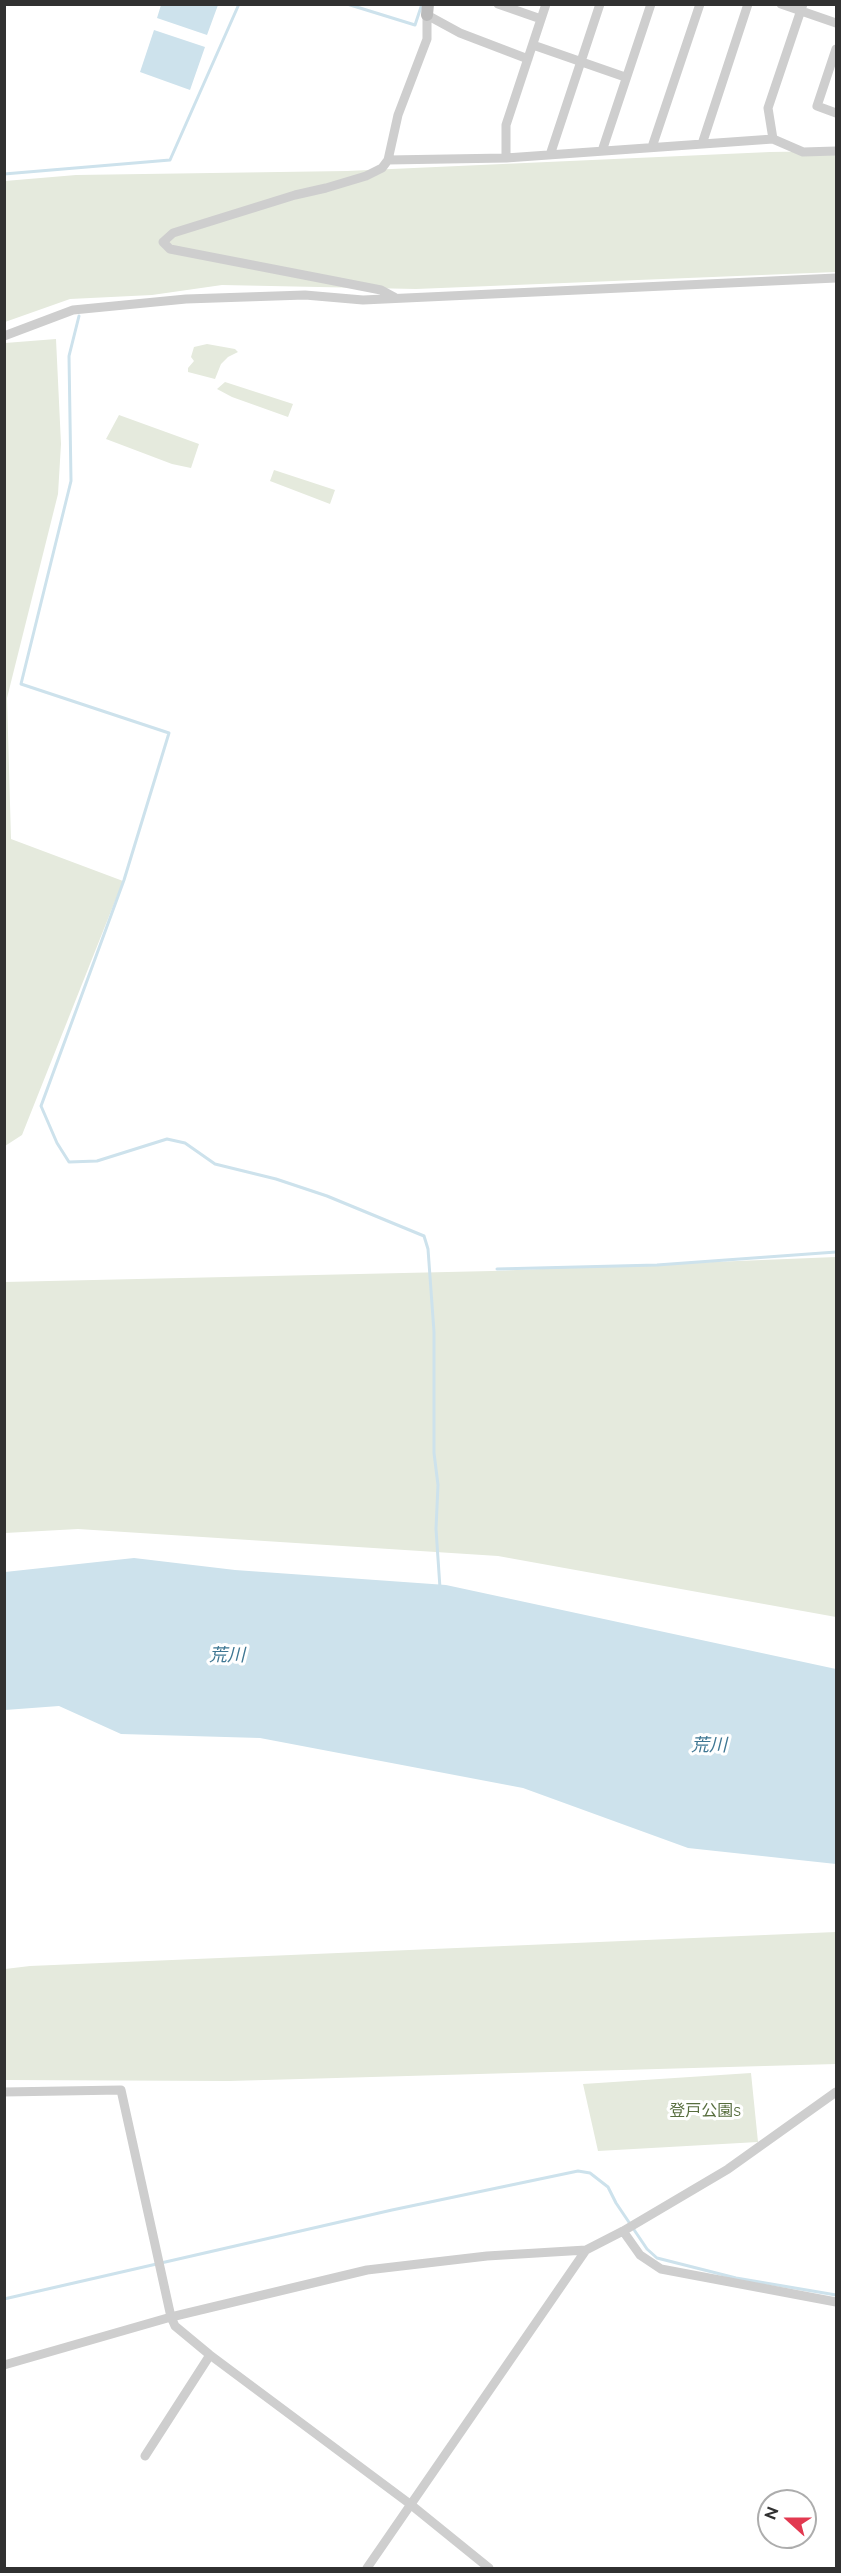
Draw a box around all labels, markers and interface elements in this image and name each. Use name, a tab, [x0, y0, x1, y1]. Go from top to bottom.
water label: 荒川	[209, 1645, 245, 1667]
water label: 荒川	[691, 1735, 727, 1757]
park label: 登戸公園s	[669, 2101, 741, 2121]
north arrow	[757, 2489, 817, 2549]
text: N	[761, 2504, 783, 2522]

